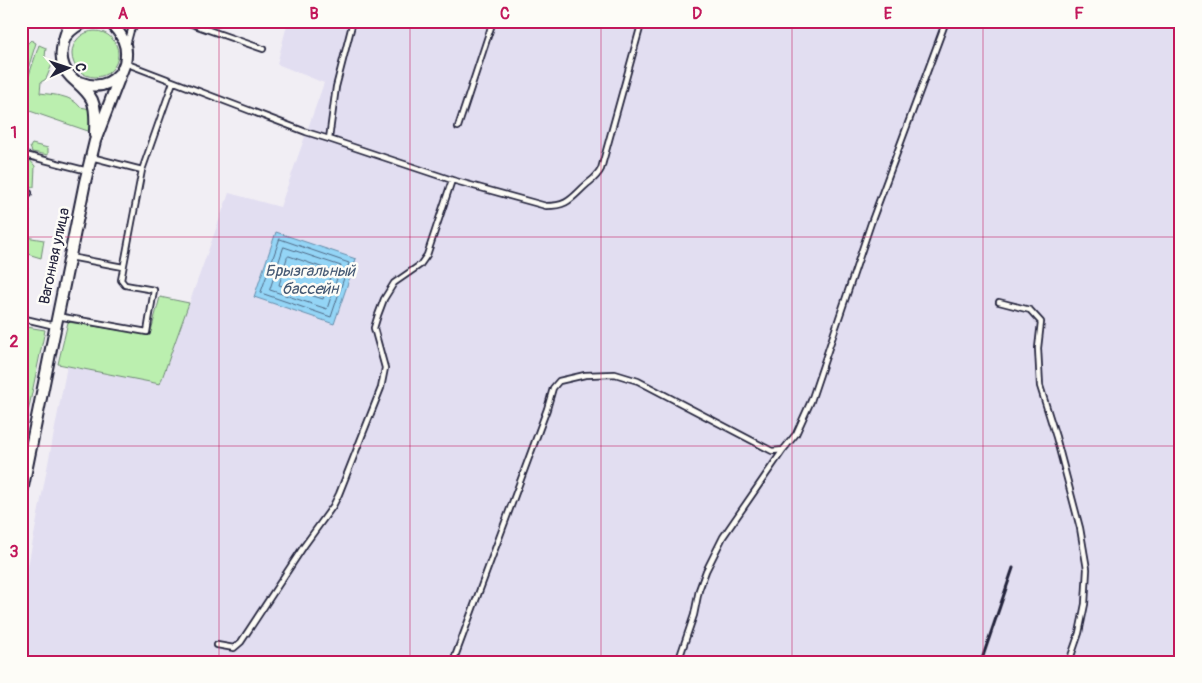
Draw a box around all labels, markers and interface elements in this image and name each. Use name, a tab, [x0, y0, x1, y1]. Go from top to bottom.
text: A	[118, 4, 129, 24]
text: B	[309, 4, 319, 24]
text: C	[500, 4, 510, 24]
text: D	[692, 4, 702, 24]
text: E	[884, 4, 893, 24]
text: F	[1074, 4, 1084, 24]
north arrow	[42, 42, 92, 92]
text: С	[72, 63, 89, 72]
text: 1	[11, 123, 17, 143]
street label: Вагонная улица	[35, 206, 74, 306]
water label: Брызгальный бассейн	[265, 261, 356, 299]
text: 2	[10, 332, 19, 352]
text: 3	[10, 542, 19, 562]

